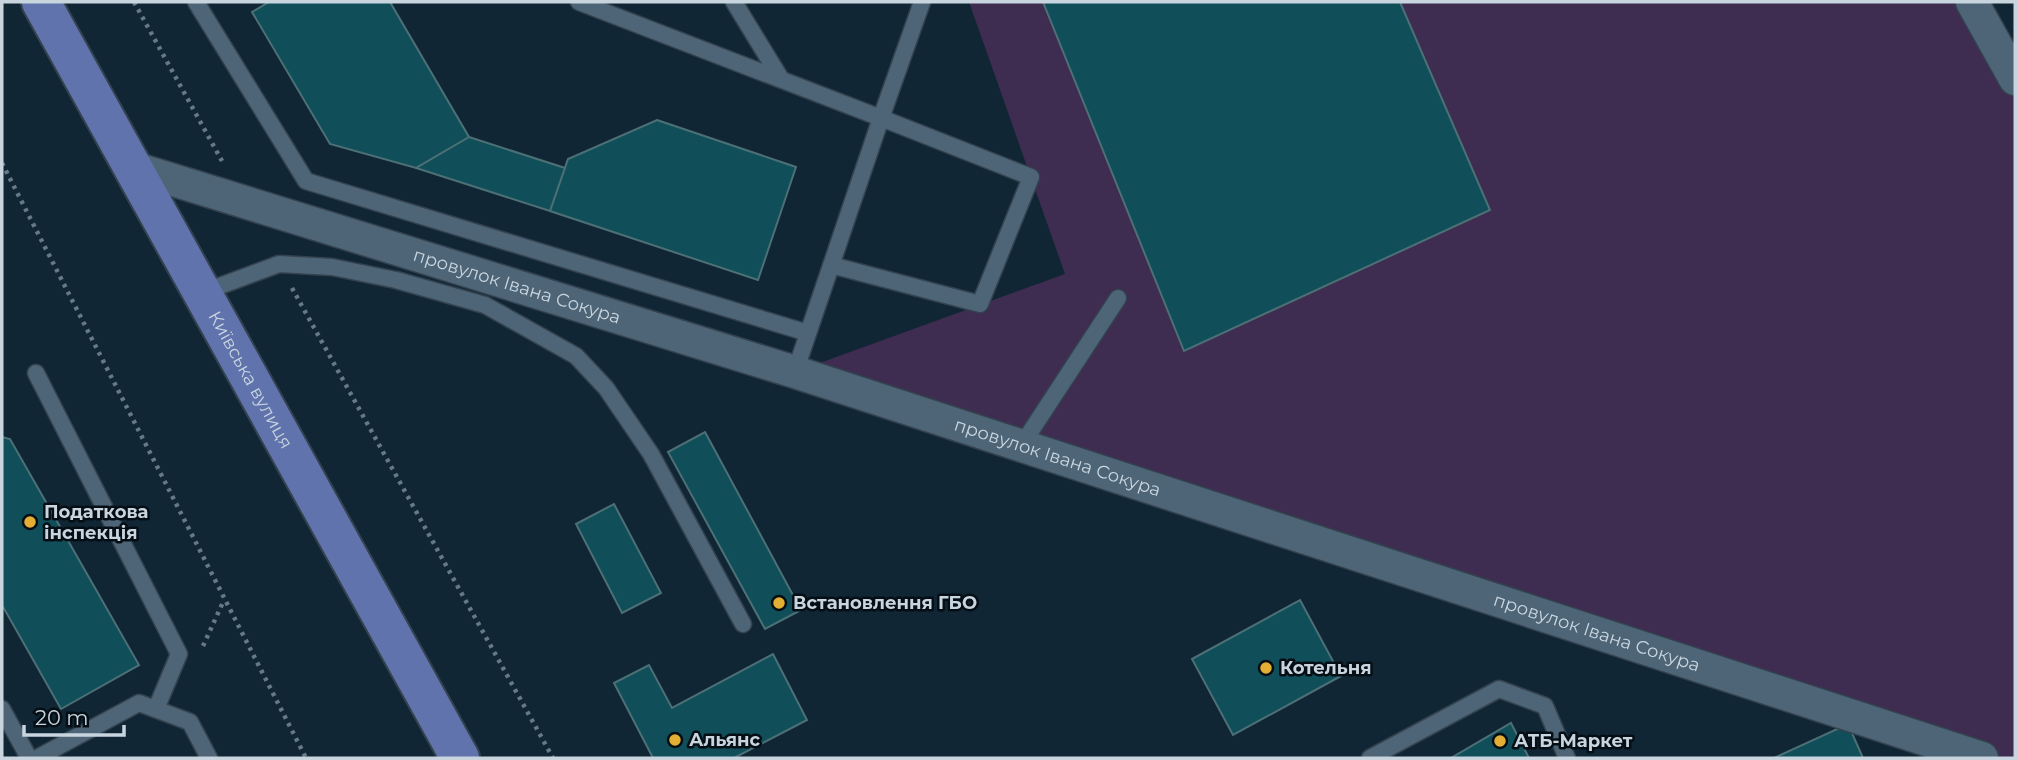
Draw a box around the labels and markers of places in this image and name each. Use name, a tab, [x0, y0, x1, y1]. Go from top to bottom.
place label: Податкова інспекція	[44, 501, 149, 544]
marker: Податкова інспекція	[22, 514, 38, 530]
place label: Встановлення ГБО	[793, 592, 977, 614]
marker: Встановлення ГБО	[771, 595, 787, 611]
place label: Котельня	[1280, 657, 1372, 679]
marker: Котельня	[1258, 660, 1274, 676]
place label: Альянс	[689, 729, 760, 751]
place label: АТБ-Маркет	[1514, 730, 1633, 752]
marker: Альянс	[667, 732, 683, 748]
marker: АТБ-Маркет	[1492, 733, 1508, 749]

